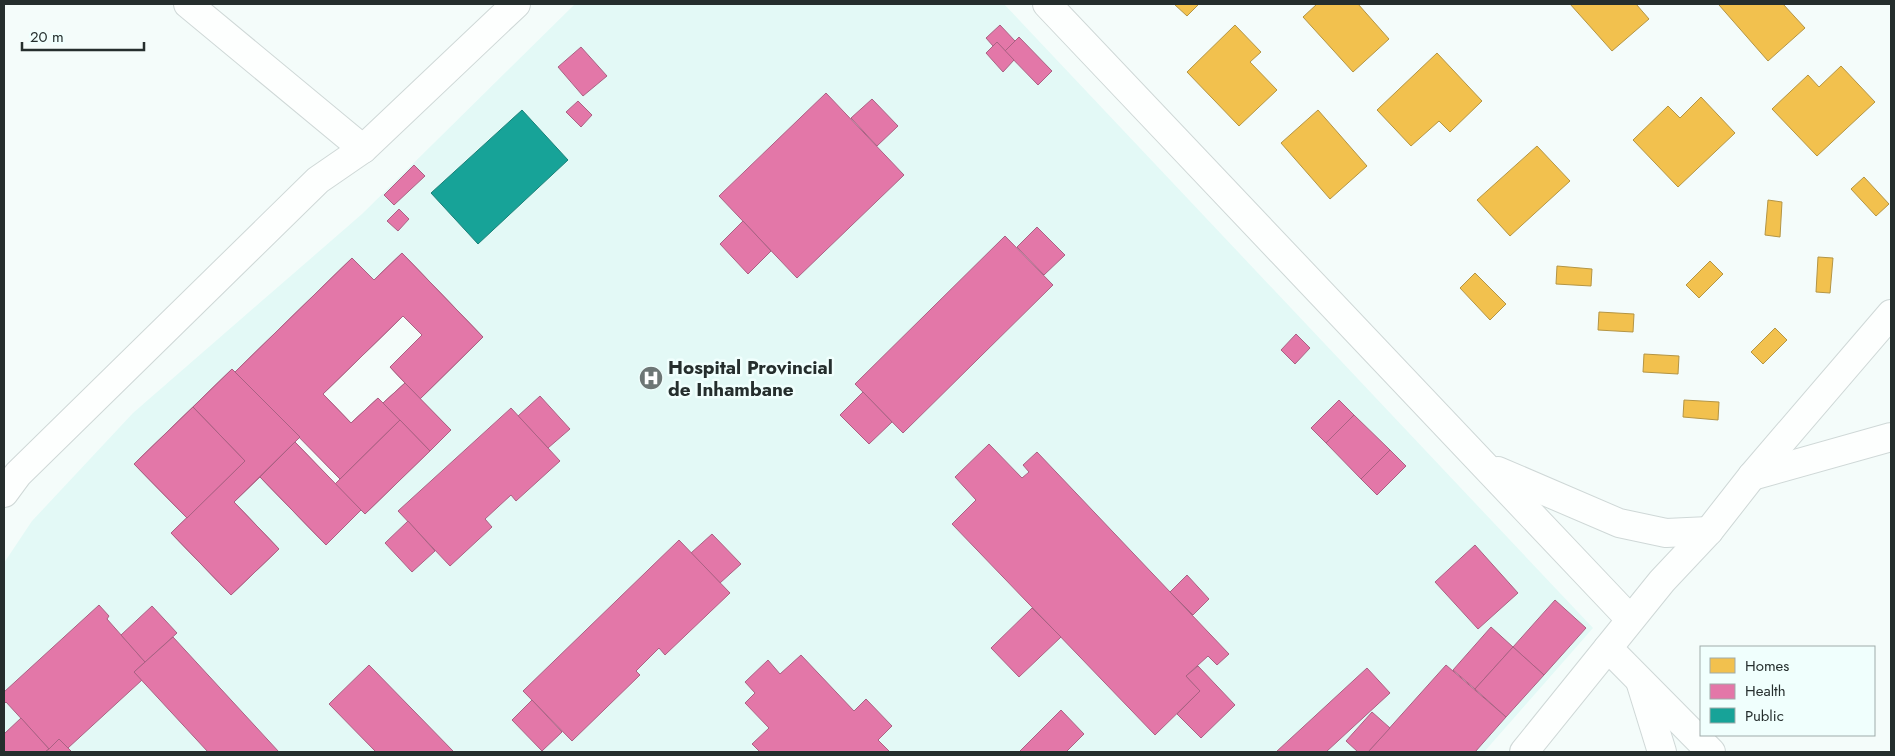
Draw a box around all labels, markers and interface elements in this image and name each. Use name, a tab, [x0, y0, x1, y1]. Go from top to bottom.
scale bar	[22, 20, 145, 52]
text: 20 m	[30, 26, 64, 48]
place label: Hospital Provincial de Inhambane	[668, 354, 833, 403]
hospital icon: Hospital Provincial de Inhambane	[638, 365, 664, 391]
legend	[1700, 646, 1875, 736]
text: Homes	[1745, 655, 1789, 677]
text: Health	[1745, 680, 1786, 702]
text: Public	[1745, 705, 1784, 727]

